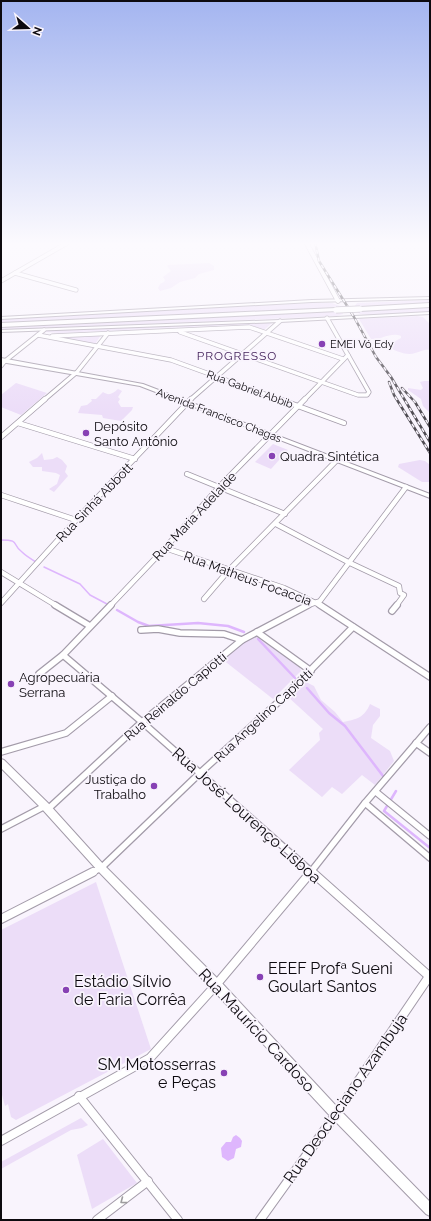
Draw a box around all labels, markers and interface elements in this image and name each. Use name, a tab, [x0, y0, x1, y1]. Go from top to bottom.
north arrow	[8, 8, 48, 48]
text: N	[29, 25, 44, 37]
place label: EMEI Vó Edy	[330, 338, 394, 351]
marker: EMEI Vó Edy	[317, 339, 327, 349]
district label: PROGRESSO	[197, 349, 277, 363]
street label: Rua Gabriel Abbib	[205, 368, 295, 411]
street label: Avenida Francisco Chagas	[154, 386, 283, 445]
place label: Depósito Santo Antônio	[94, 419, 178, 449]
marker: Depósito Santo Antônio	[81, 428, 91, 438]
place label: Quadra Sintética	[280, 449, 379, 464]
marker: Quadra Sintética	[267, 451, 277, 461]
street label: Rua Sinhá Abbott	[53, 459, 136, 545]
street label: Rua Maria Adelaide	[149, 469, 240, 564]
street label: Rua Matheus Focaccia	[182, 548, 314, 609]
street label: Rua Reinaldo Capiotti	[121, 649, 229, 743]
street label: Rua Angelino Capiotti	[211, 666, 316, 765]
place label: Agropecuária Serrana	[19, 670, 100, 700]
marker: Agropecuária Serrana	[6, 679, 16, 689]
street label: Rua José Lourenço Lisboa	[168, 744, 325, 887]
place label: Justiça do Trabalho	[85, 772, 146, 802]
marker: Justiça do Trabalho	[149, 781, 159, 791]
place label: EEEF Profª Sueni Goulart Santos	[268, 959, 393, 996]
street label: Rua Maurício Cardoso	[195, 965, 319, 1096]
place label: Estádio Sílvio de Faria Corrêa	[74, 972, 186, 1009]
marker: EEEF Profª Sueni Goulart Santos	[255, 972, 265, 982]
marker: Estádio Sílvio de Faria Corrêa	[61, 985, 71, 995]
street label: Rua Deocleciano Azambuja	[279, 1010, 411, 1187]
place label: SM Motosserras e Peças	[98, 1055, 216, 1092]
marker: SM Motosserras e Peças	[219, 1068, 229, 1078]
one-way arrow	[120, 1196, 127, 1203]

